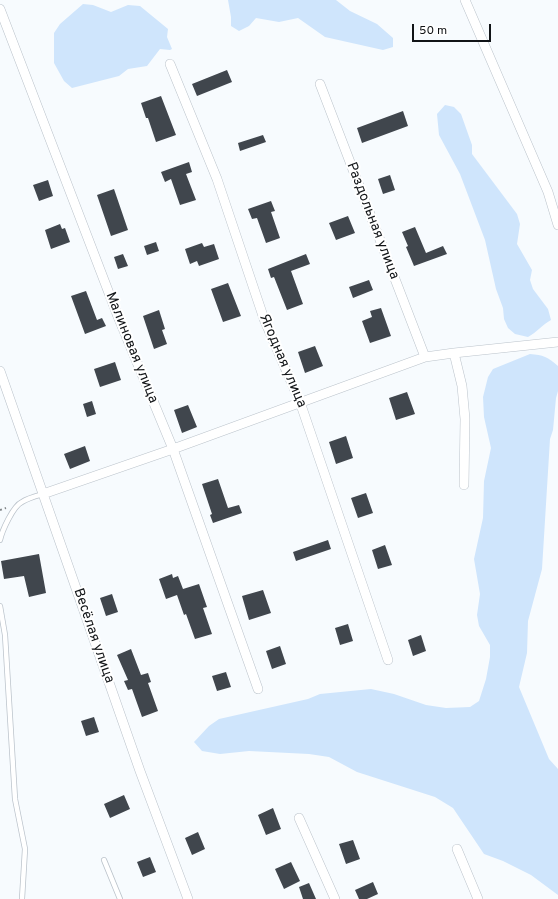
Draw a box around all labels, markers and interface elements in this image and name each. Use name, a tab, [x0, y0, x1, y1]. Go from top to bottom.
scale bar	[414, 16, 493, 42]
text: 50 m	[419, 23, 447, 39]
street label: Раздольная улица	[342, 160, 402, 282]
street label: Малиновая улица	[101, 290, 161, 406]
street label: Ягодная улица	[255, 312, 309, 410]
street label: Весёлая улица	[69, 586, 117, 686]

